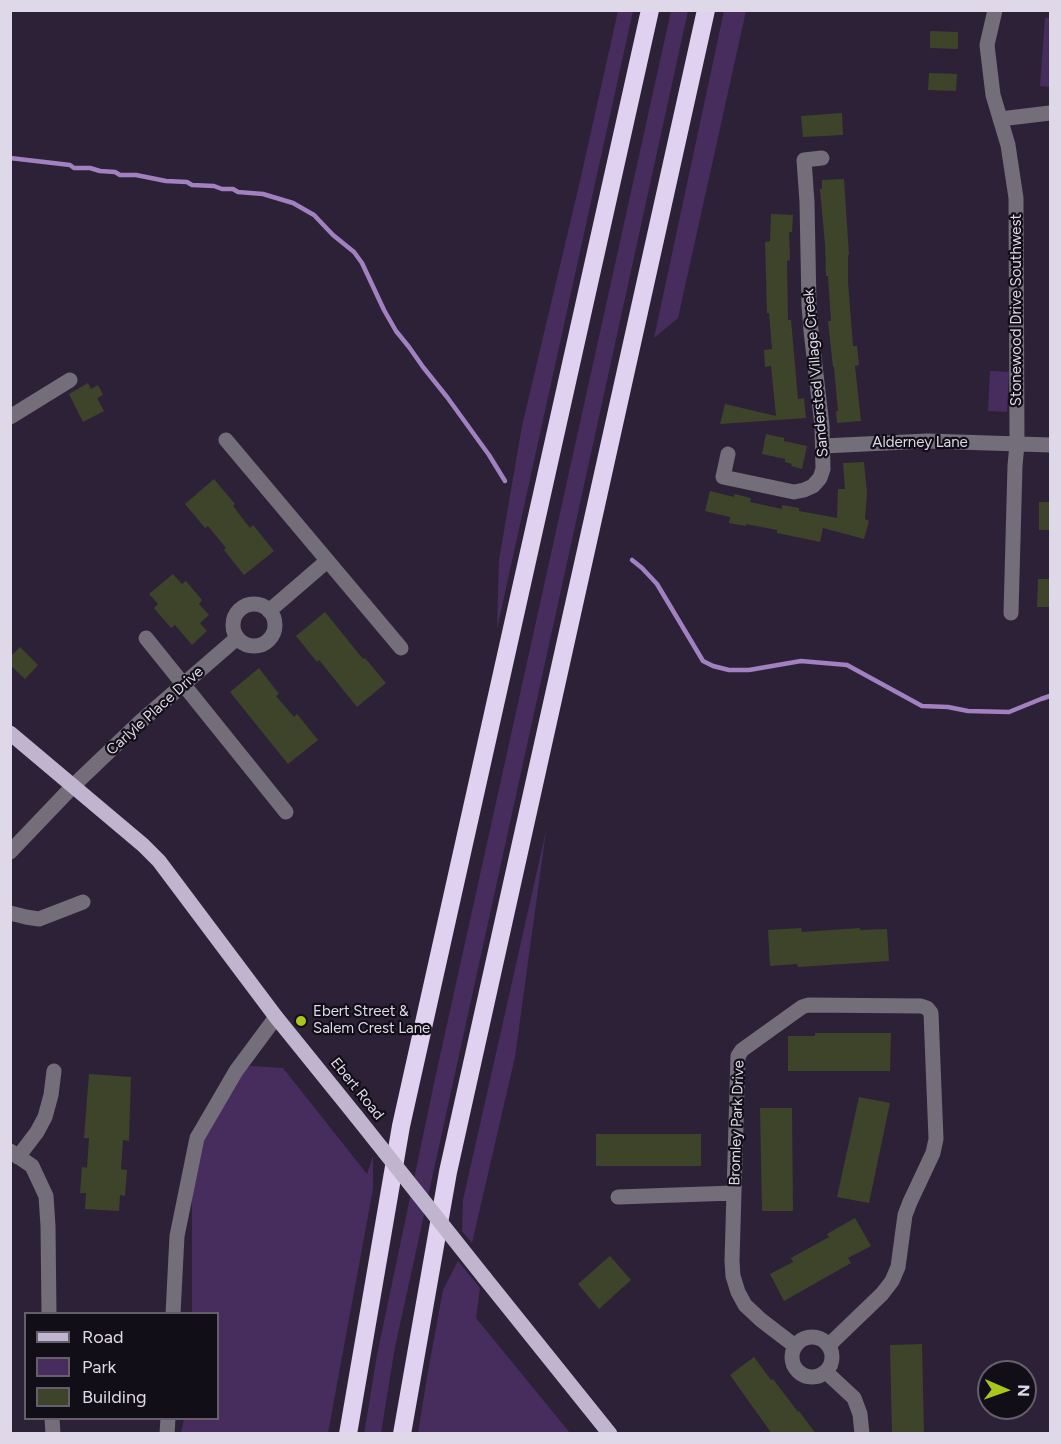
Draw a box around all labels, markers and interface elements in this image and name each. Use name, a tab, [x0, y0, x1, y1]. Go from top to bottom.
street label: Stonewood Drive Southwest	[1008, 214, 1026, 406]
street label: Sandersted Village Creek	[800, 288, 832, 458]
street label: Alderney Lane	[872, 434, 968, 452]
street label: Carlyle Place Drive	[103, 663, 207, 759]
place label: Ebert Street & Salem Crest Lane	[313, 1003, 430, 1038]
marker: Ebert Street & Salem Crest Lane	[294, 1014, 308, 1028]
street label: Ebert Road	[326, 1054, 388, 1124]
street label: Bromley Park Drive	[726, 1060, 748, 1186]
legend	[24, 1312, 219, 1420]
text: Road	[82, 1326, 123, 1348]
text: Park	[82, 1356, 116, 1378]
north arrow	[977, 1360, 1037, 1420]
text: N	[1014, 1384, 1033, 1397]
text: Building	[82, 1386, 147, 1408]

